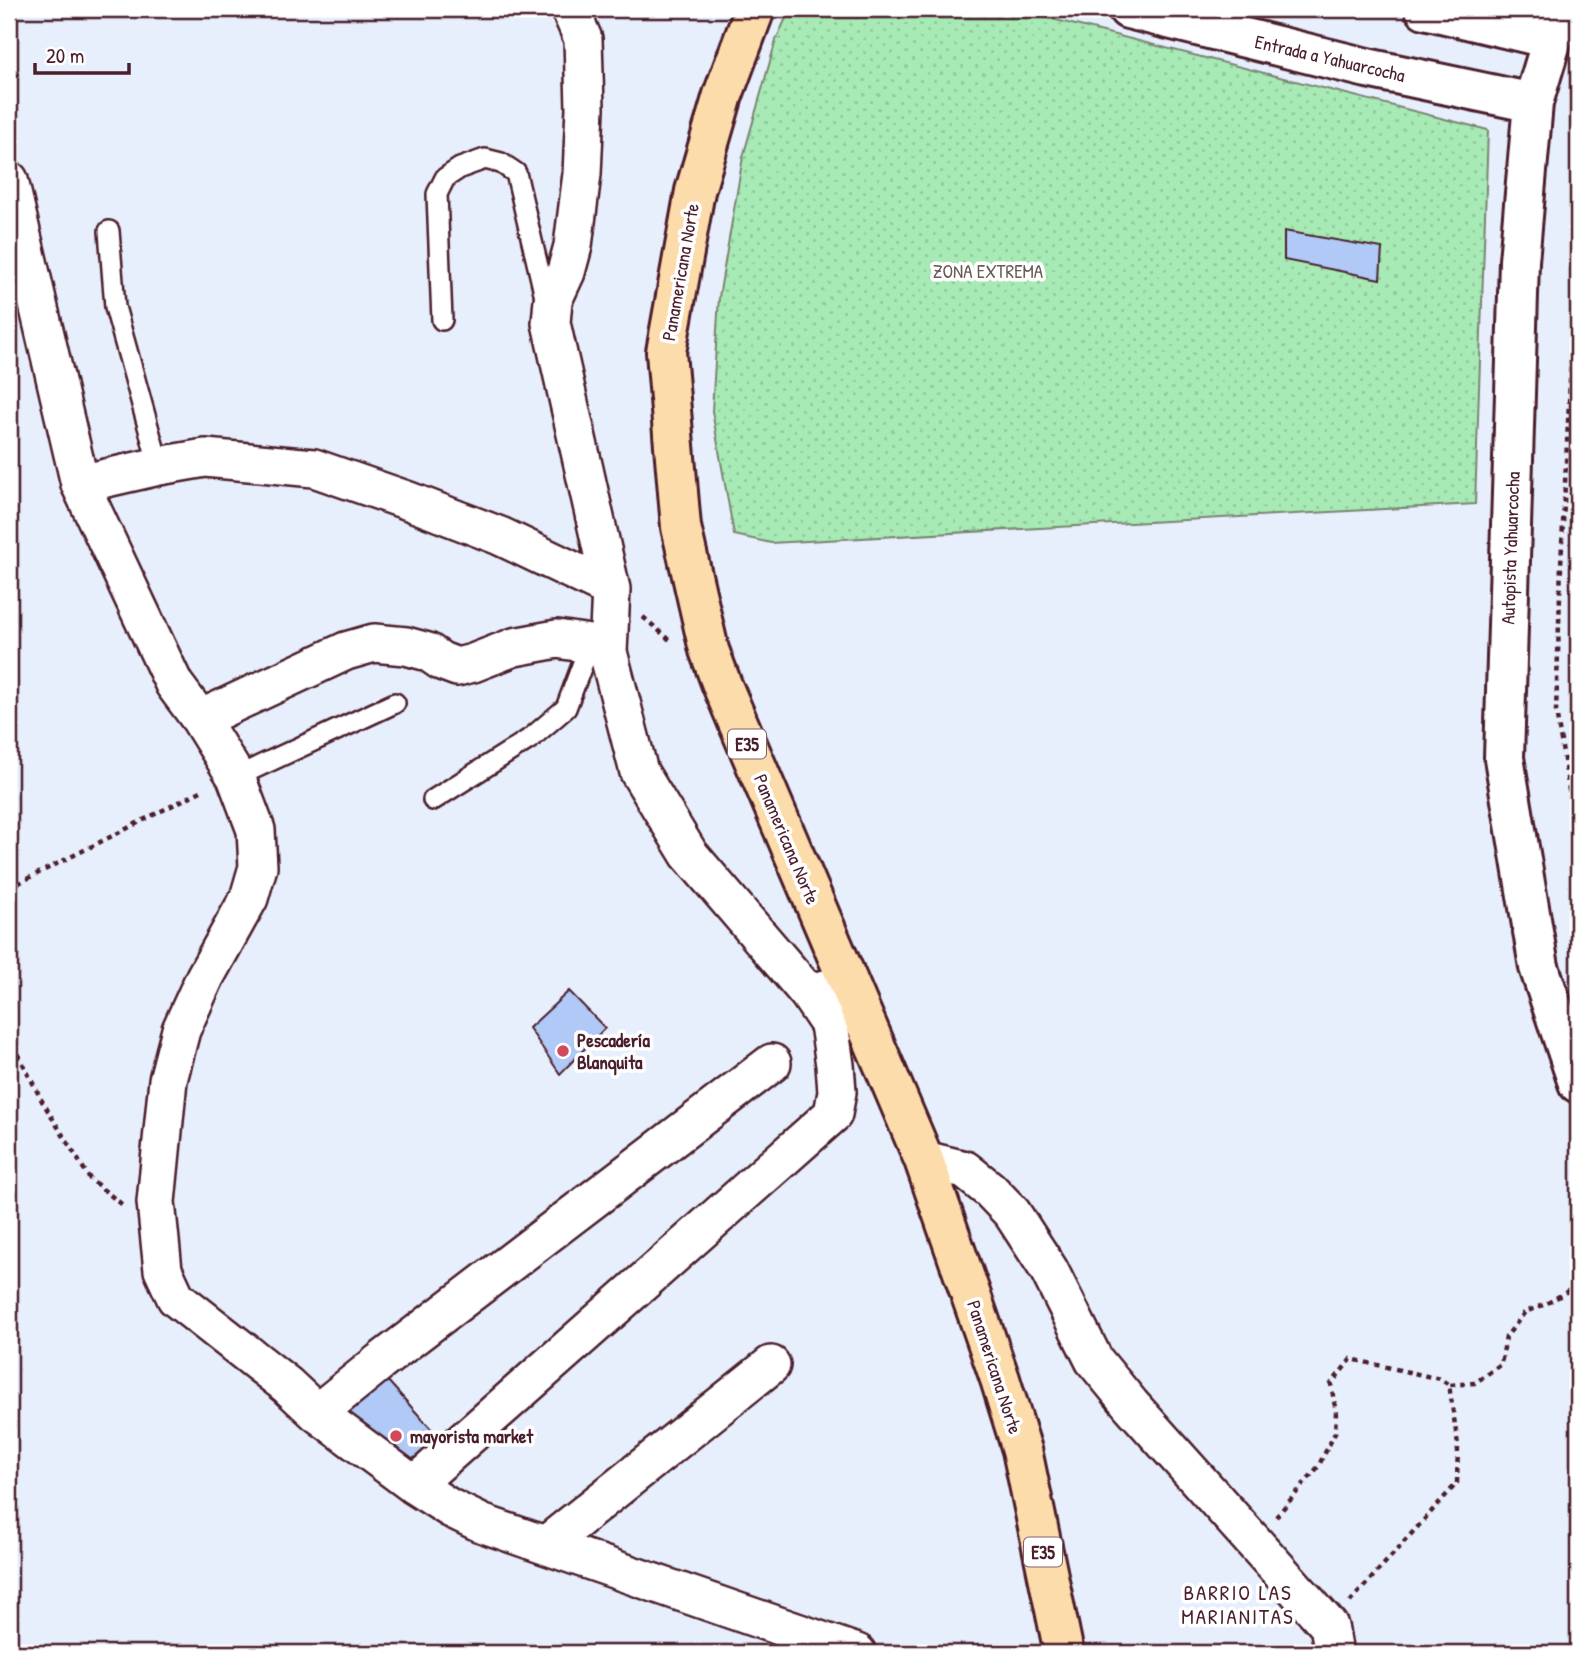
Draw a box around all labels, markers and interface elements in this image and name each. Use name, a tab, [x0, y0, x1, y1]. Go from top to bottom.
street label: Entrada a Yahuarcocha	[1252, 28, 1408, 88]
scale bar	[35, 32, 130, 76]
text: 20 m	[46, 41, 84, 70]
street label: Panamericana Norte	[655, 201, 705, 343]
park label: ZONA EXTREMA	[933, 258, 1043, 284]
street label: Autopista Yahuarcocha	[1494, 470, 1526, 625]
road number: E35	[728, 730, 766, 758]
street label: Panamericana Norte	[748, 770, 826, 908]
place label: Pescadería Blanquita	[577, 1027, 650, 1076]
marker: Pescadería Blanquita	[555, 1043, 571, 1059]
street label: Panamericana Norte	[961, 1297, 1029, 1438]
place label: mayorista market	[410, 1423, 534, 1450]
marker: mayorista market	[388, 1428, 404, 1444]
road number: E35	[1024, 1538, 1062, 1567]
district label: BARRIO LAS MARIANITAS	[1181, 1578, 1295, 1631]

